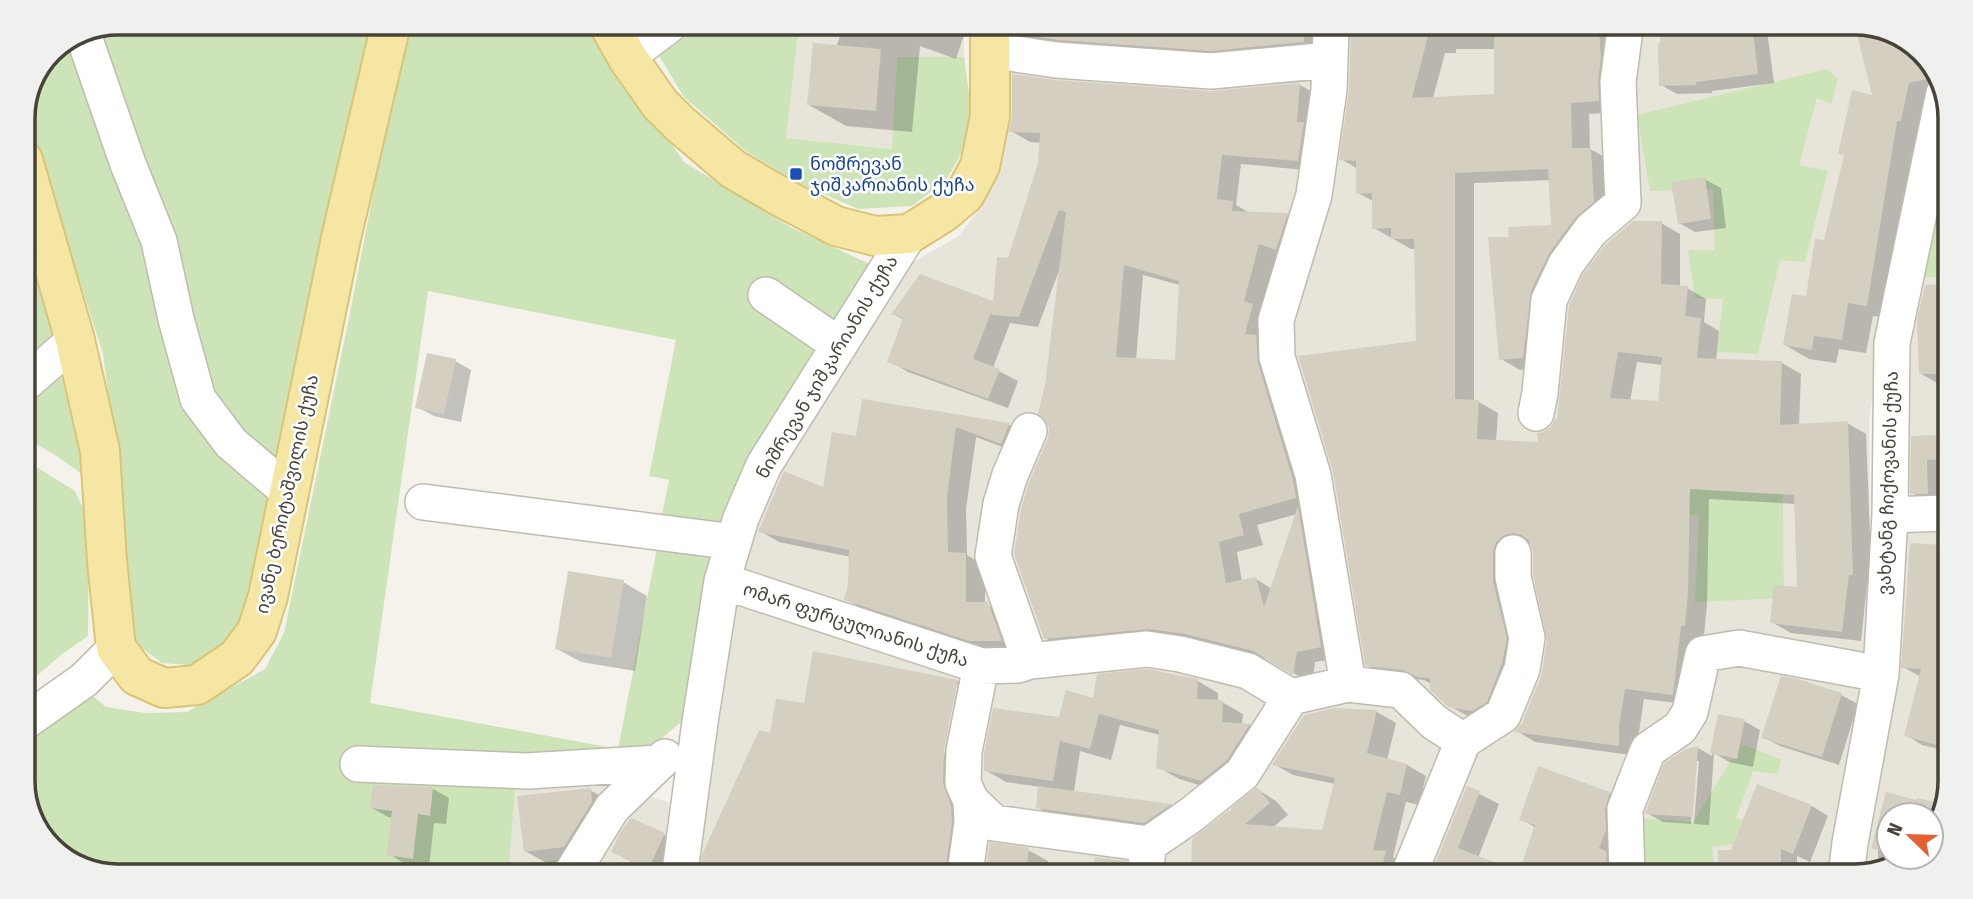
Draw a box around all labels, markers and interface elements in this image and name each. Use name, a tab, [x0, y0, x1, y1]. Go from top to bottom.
place label: ნოშრევან ჯიშკარიანის ქუჩა	[810, 153, 975, 196]
marker: ნოშრევან ჯიშკარიანის ქუჩა	[788, 166, 804, 182]
street label: ნიშრევან ჯიშკარიანის ქუჩა	[751, 251, 903, 483]
street label: ვახტანგ ჩიქოვანის ქუჩა	[1873, 371, 1903, 595]
street label: ივანე ბერიტაშვილის ქუჩა	[251, 373, 323, 615]
street label: ომარ ფურცულიანის ქუჩა	[741, 578, 971, 672]
north arrow	[1875, 801, 1945, 871]
text: N	[1882, 820, 1908, 839]

